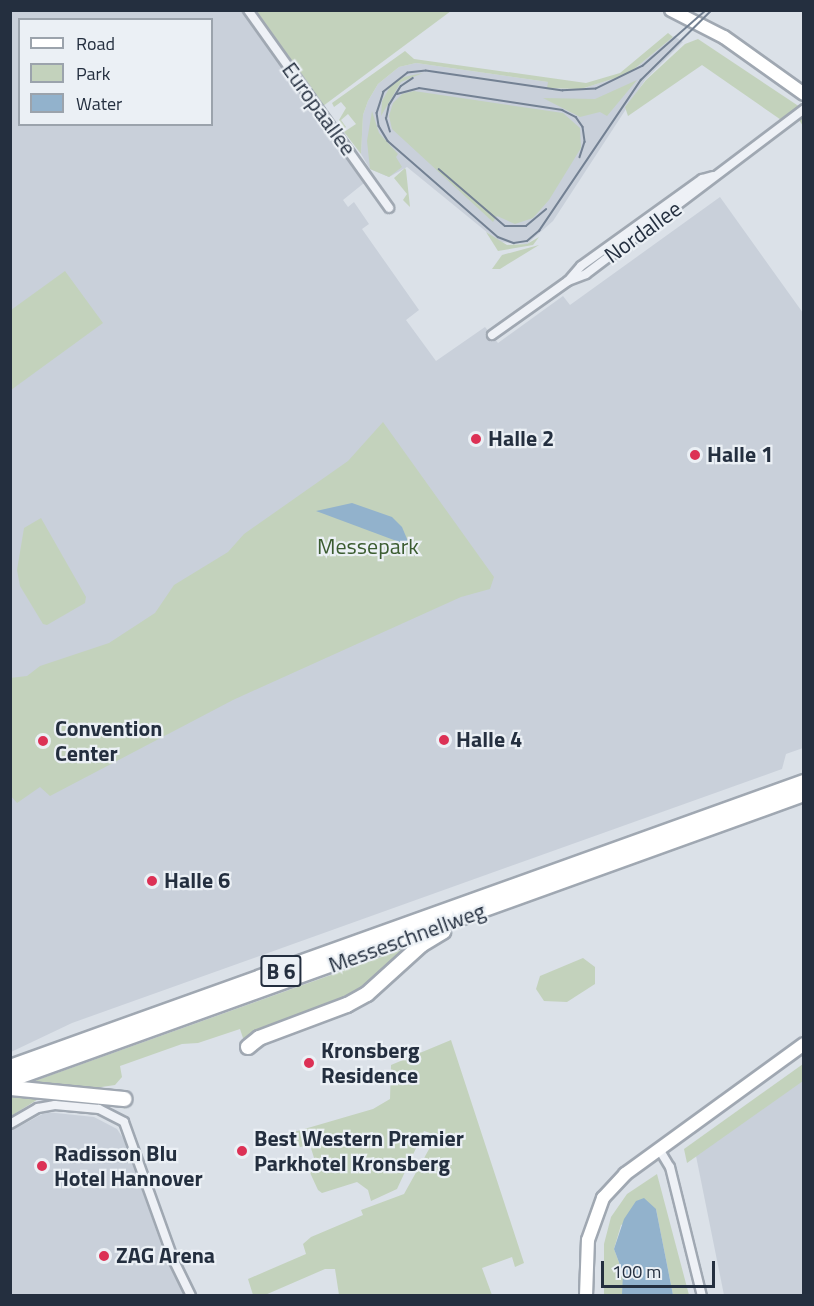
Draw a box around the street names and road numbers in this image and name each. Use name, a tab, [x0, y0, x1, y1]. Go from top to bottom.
street label: Europaallee	[276, 57, 362, 161]
street label: Nordallee	[599, 195, 687, 269]
street label: Messeschnellweg	[325, 897, 489, 979]
road number: B 6	[260, 953, 302, 989]

